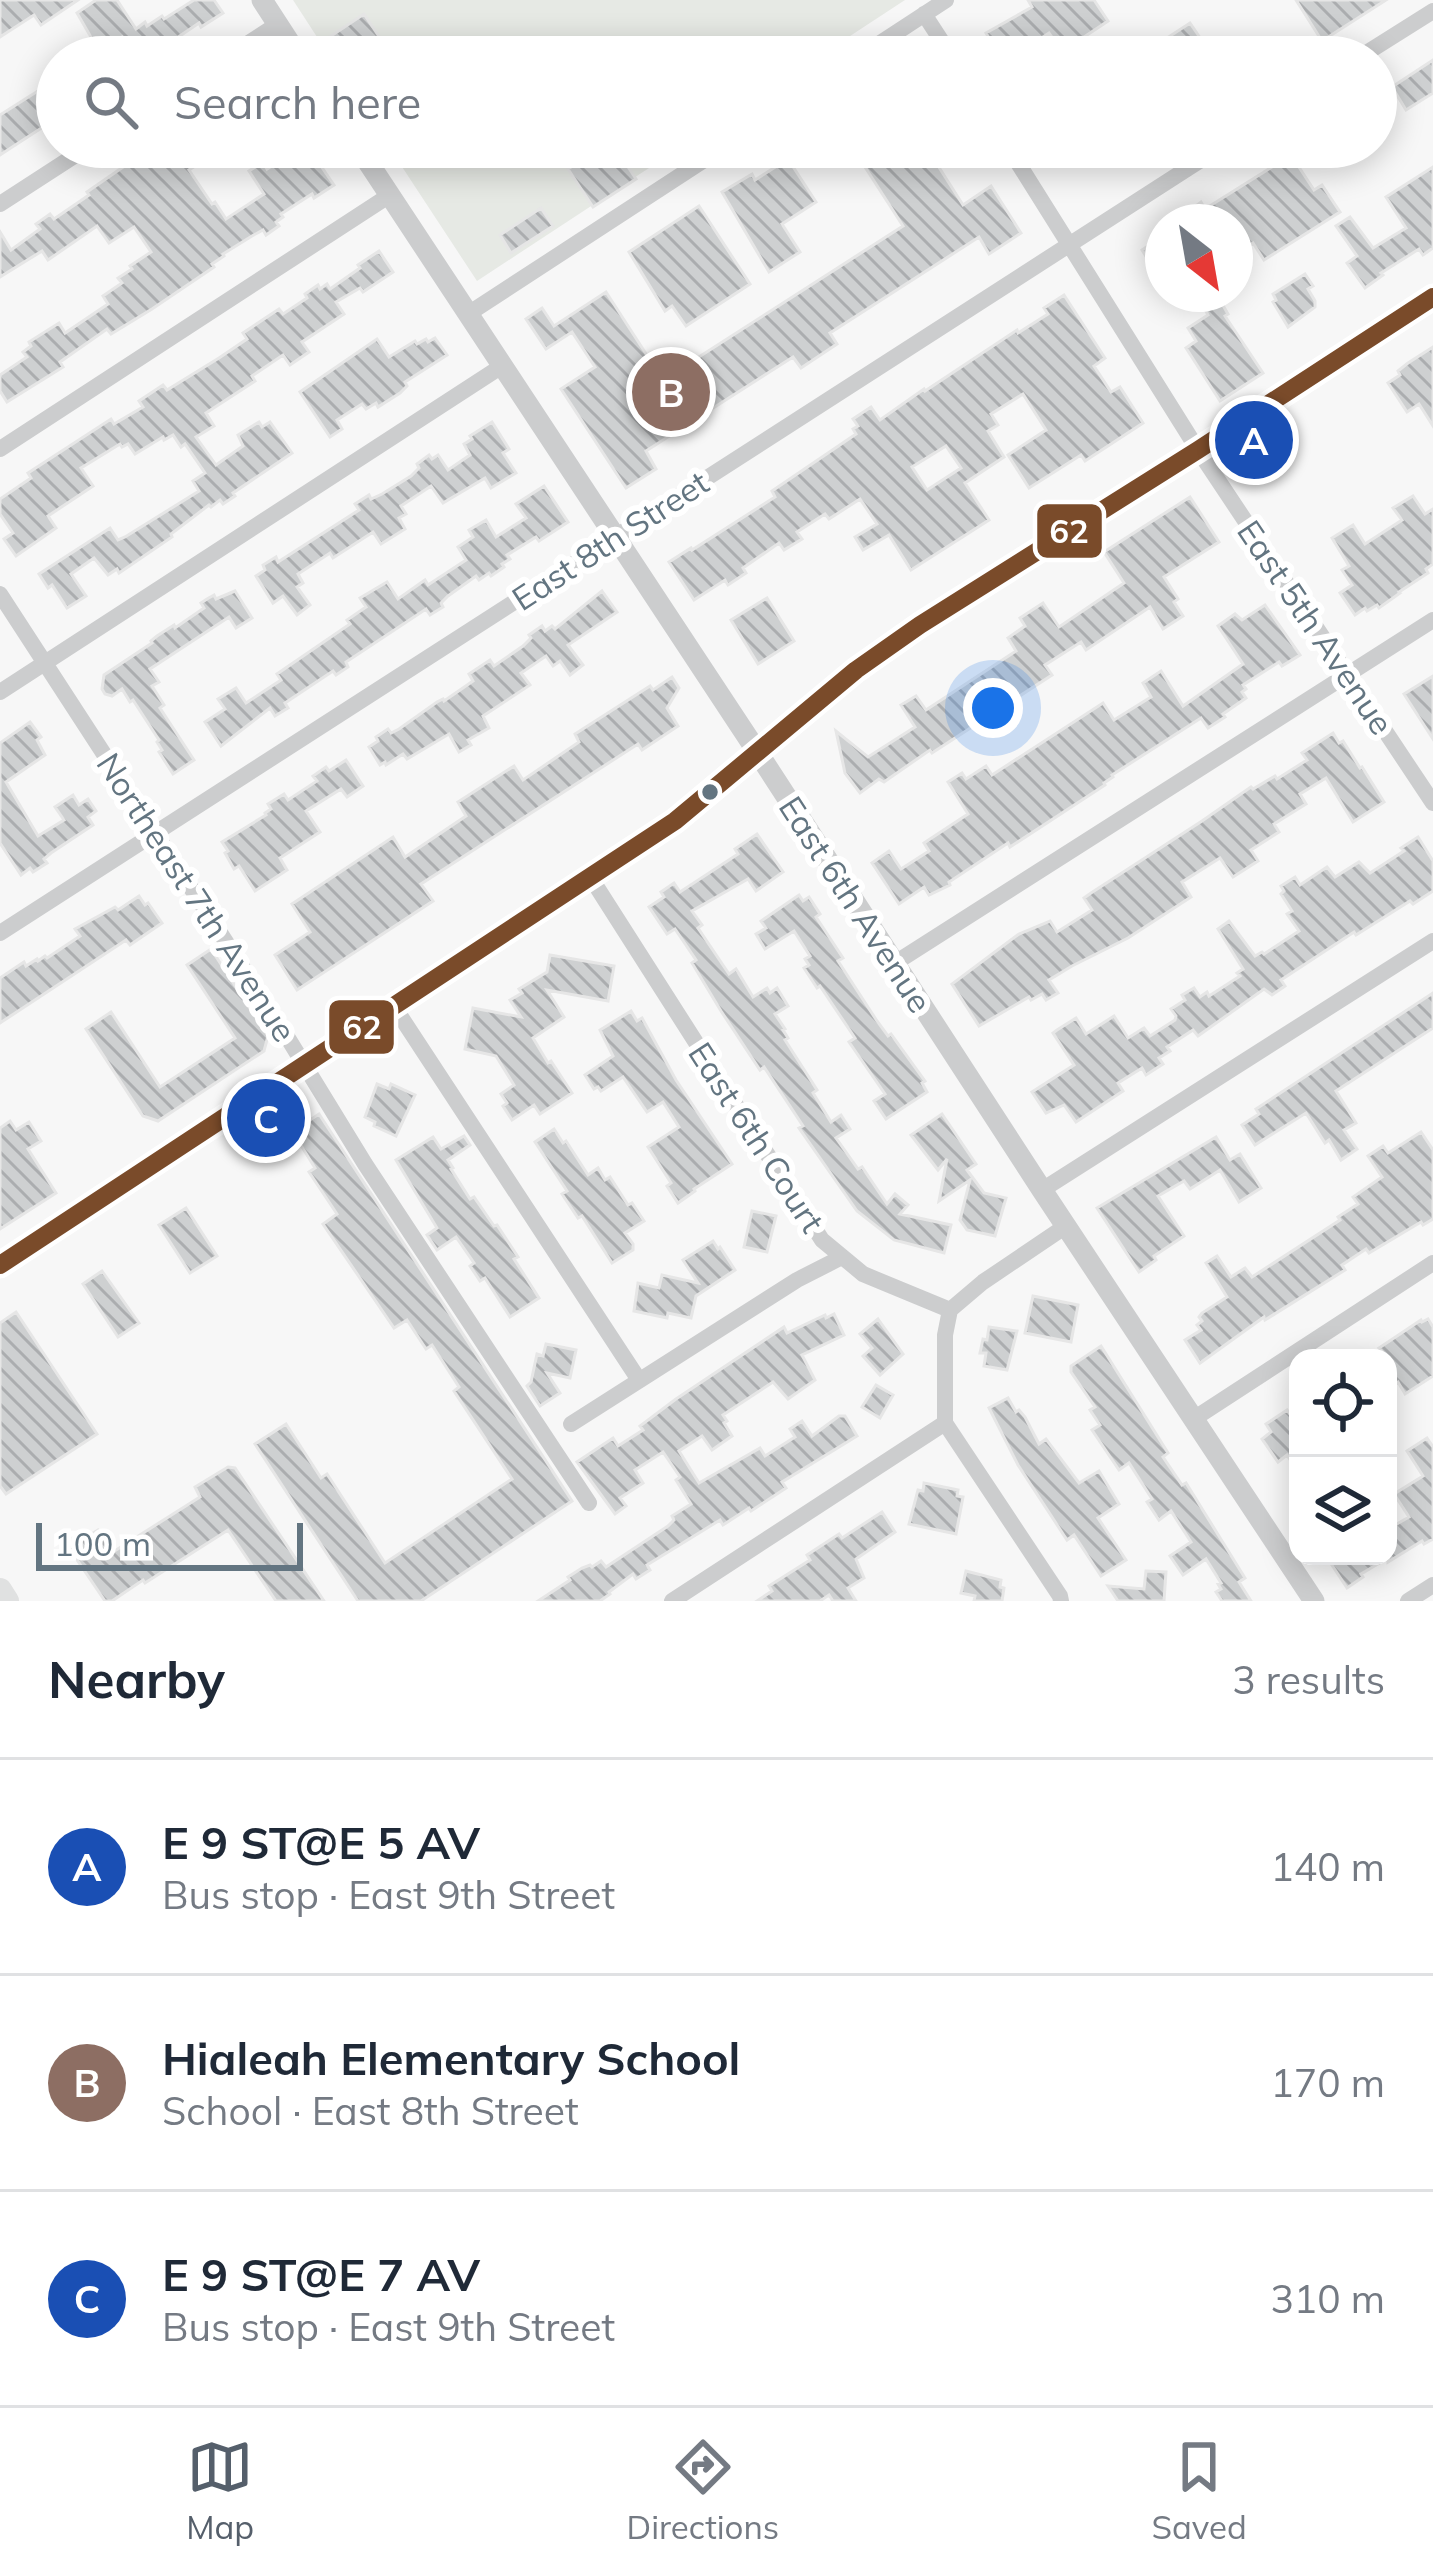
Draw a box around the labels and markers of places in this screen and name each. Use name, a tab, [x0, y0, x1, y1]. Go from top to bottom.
pin: B	[632, 347, 710, 437]
pin: A	[1215, 395, 1293, 485]
unlabelled marker	[699, 781, 721, 803]
pin: C	[227, 1073, 305, 1163]

